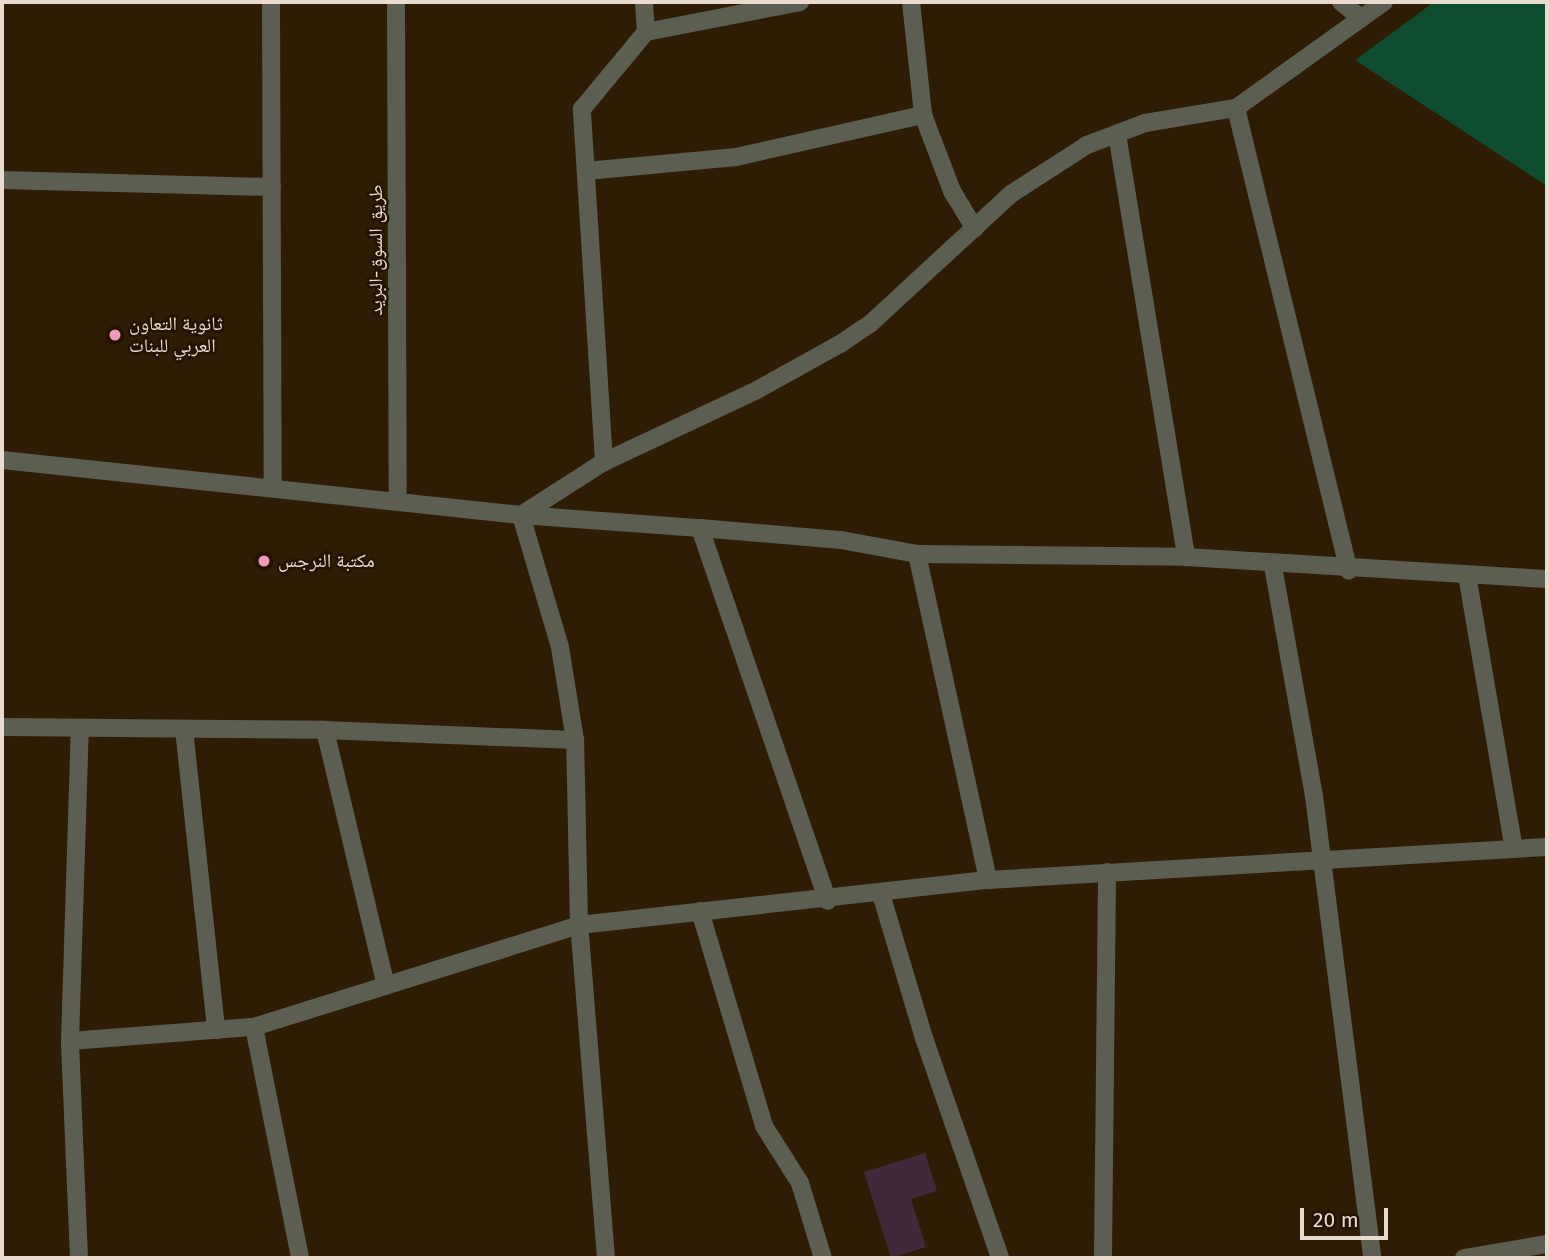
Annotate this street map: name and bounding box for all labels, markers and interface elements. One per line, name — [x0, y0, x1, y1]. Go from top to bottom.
street label: طريق السوق-البريد — [365, 184, 387, 316]
place label: ثانوية التعاون العربي للبنات — [129, 313, 223, 357]
marker: ثانوية التعاون العربي للبنات — [107, 327, 123, 343]
place label: مكتبة النرجس — [278, 550, 375, 572]
marker: مكتبة النرجس — [256, 553, 272, 569]
scale bar — [1304, 1194, 1392, 1238]
text: 20 m — [1313, 1207, 1359, 1233]

